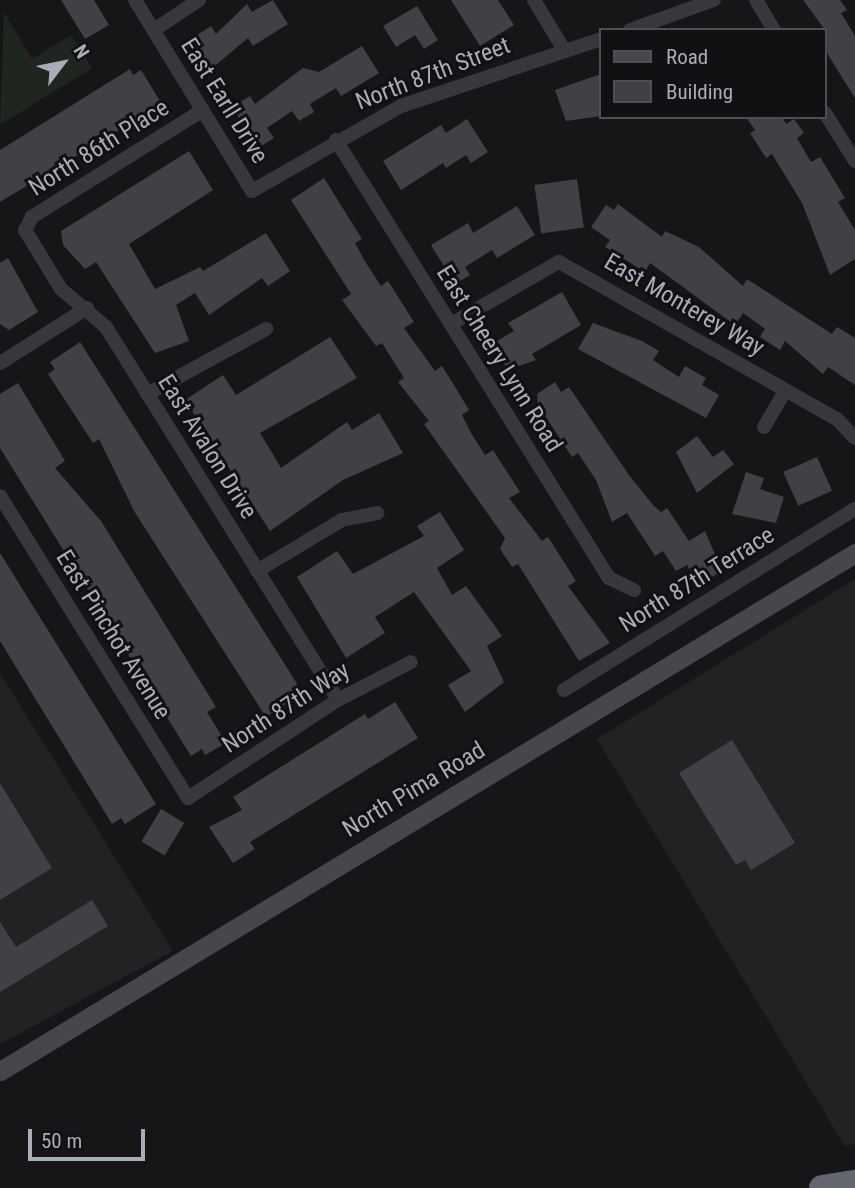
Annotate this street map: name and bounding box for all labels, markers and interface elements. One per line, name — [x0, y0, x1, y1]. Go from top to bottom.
north arrow — [28, 28, 98, 98]
legend — [600, 28, 827, 119]
street label: North 87th Street — [352, 31, 514, 117]
street label: East Earll Drive — [174, 33, 274, 169]
text: N — [68, 41, 94, 63]
text: Road — [666, 45, 708, 69]
text: Building — [666, 80, 733, 104]
street label: North 86th Place — [24, 94, 174, 202]
street label: East Monterey Way — [599, 248, 769, 362]
street label: East Cheery Lynn Road — [430, 260, 568, 458]
street label: East Avalon Drive — [151, 370, 263, 524]
street label: North 87th Terrace — [614, 521, 780, 639]
street label: East Pinchot Avenue — [49, 545, 177, 725]
street label: North 87th Way — [217, 656, 355, 760]
street label: North Pima Road — [338, 736, 490, 844]
scale bar — [32, 1114, 149, 1158]
text: 50 m — [41, 1129, 82, 1153]

